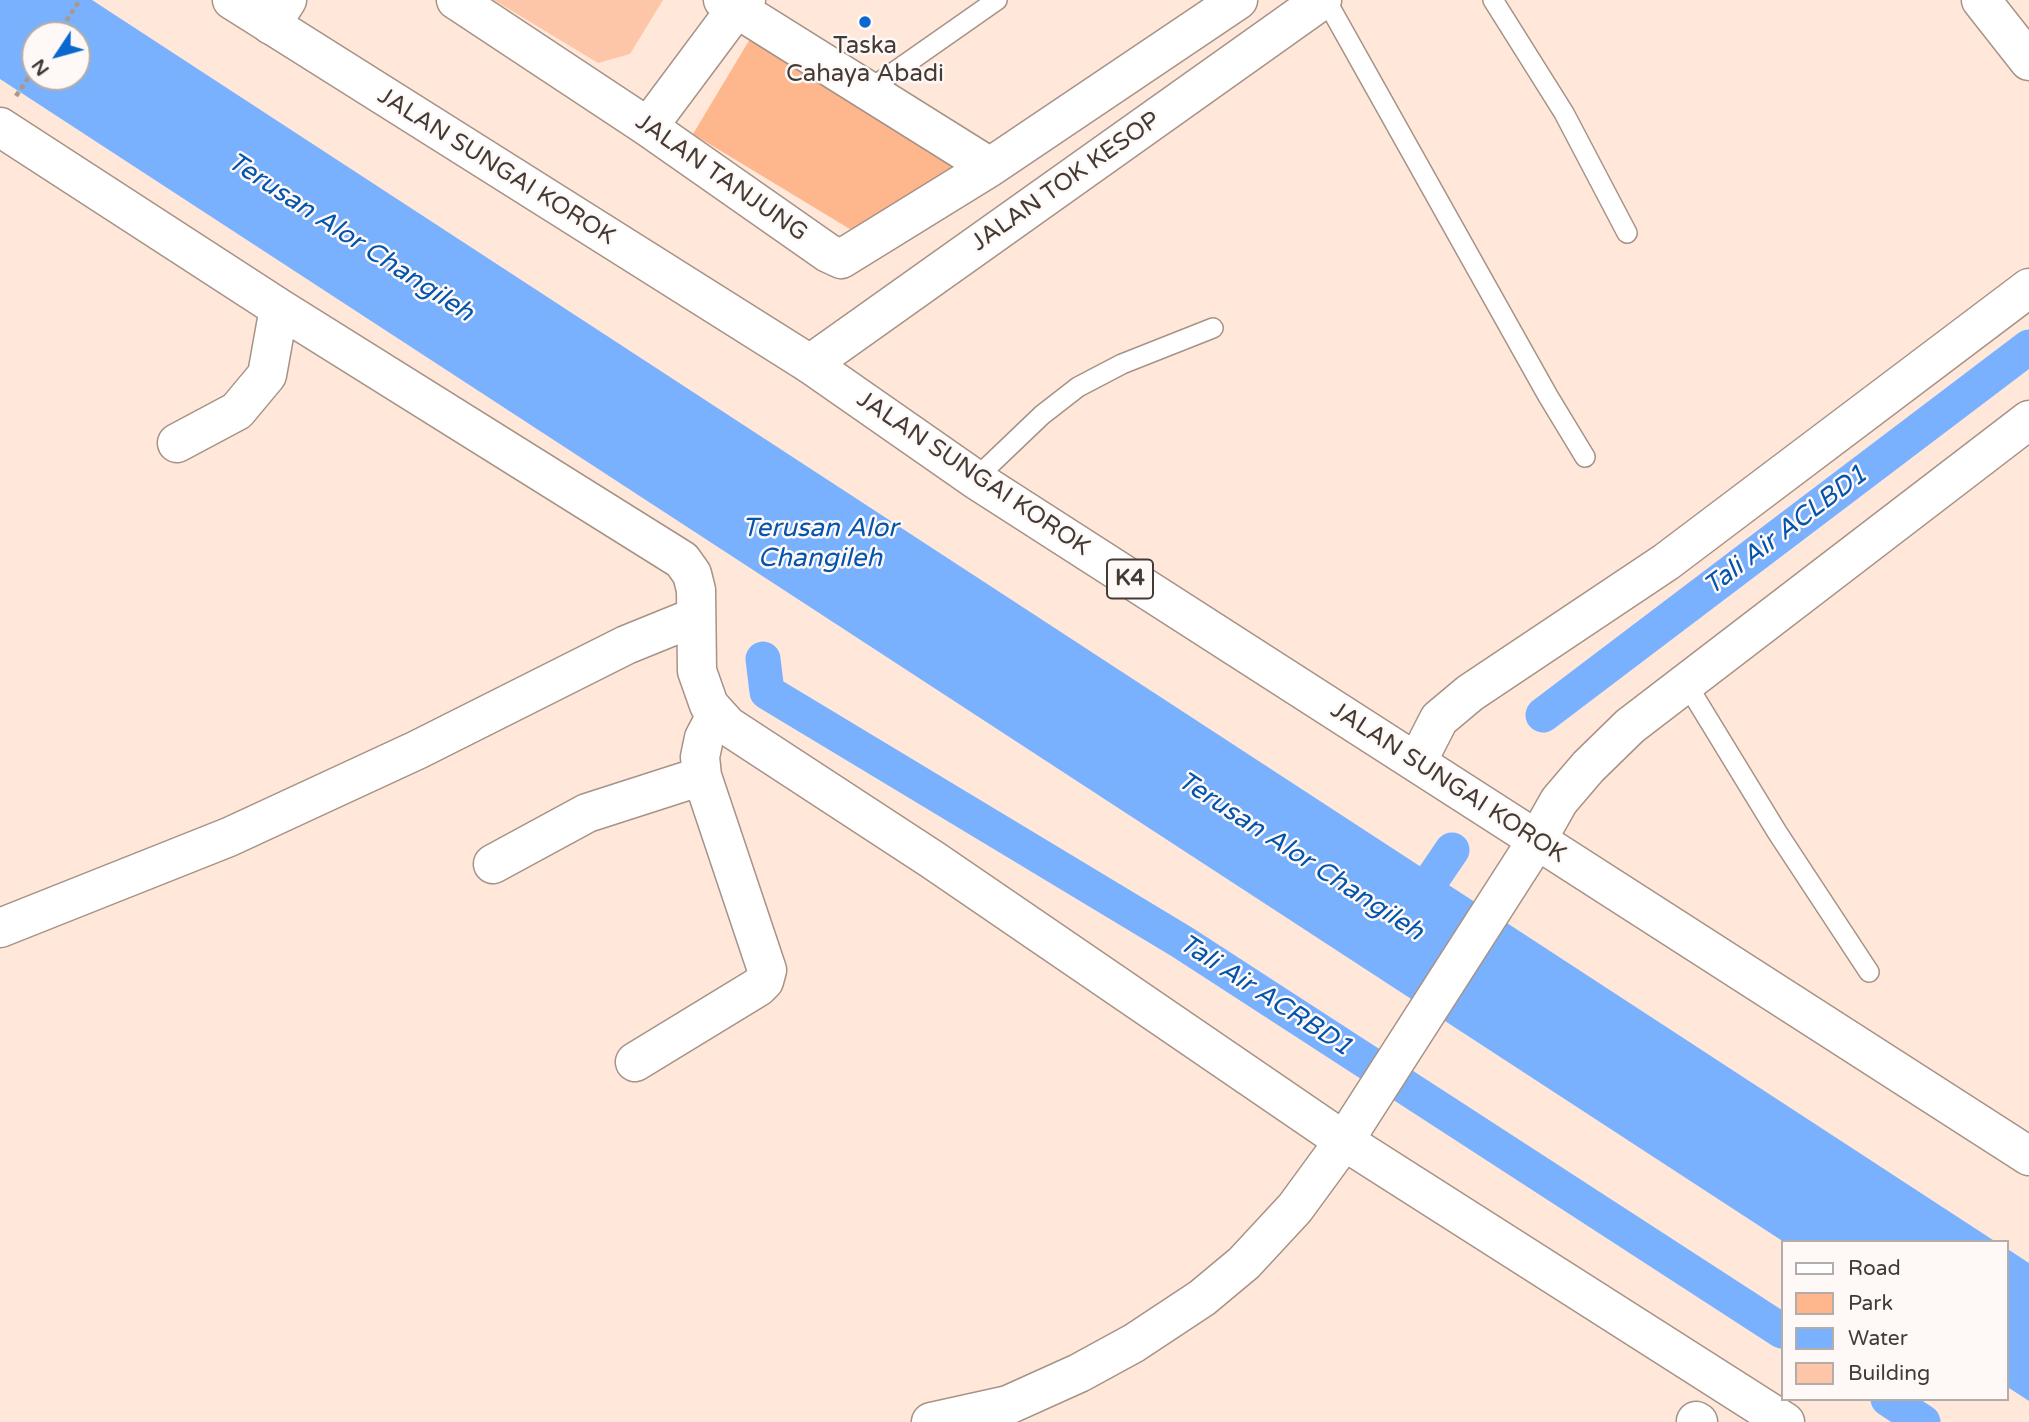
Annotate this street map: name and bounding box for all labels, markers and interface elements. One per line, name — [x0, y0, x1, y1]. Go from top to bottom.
marker: Taska Cahaya Abadi — [857, 14, 873, 30]
north arrow — [21, 21, 91, 91]
place label: Taska Cahaya Abadi — [786, 33, 944, 89]
text: N — [27, 55, 54, 80]
street label: JALAN SUNGAI KOROK — [372, 82, 620, 252]
street label: JALAN TOK KESOP — [966, 106, 1166, 258]
street label: JALAN TANJUNG — [630, 108, 812, 248]
water label: Terusan Alor Changileh — [221, 147, 479, 329]
street label: JALAN SUNGAI KOROK — [851, 385, 1095, 563]
water label: Tali Air ACLBD1 — [1698, 459, 1874, 603]
water label: Terusan Alor Changileh — [742, 513, 898, 574]
road number: K4 — [1107, 559, 1153, 598]
street label: JALAN SUNGAI KOROK — [1325, 696, 1571, 870]
water label: Terusan Alor Changileh — [1171, 766, 1429, 948]
water label: Tali Air ACRBD1 — [1173, 928, 1357, 1064]
legend — [1780, 1240, 2008, 1401]
text: Road — [1848, 1256, 1901, 1281]
text: Park — [1848, 1291, 1893, 1316]
text: Water — [1848, 1326, 1908, 1351]
text: Building — [1848, 1361, 1930, 1386]

